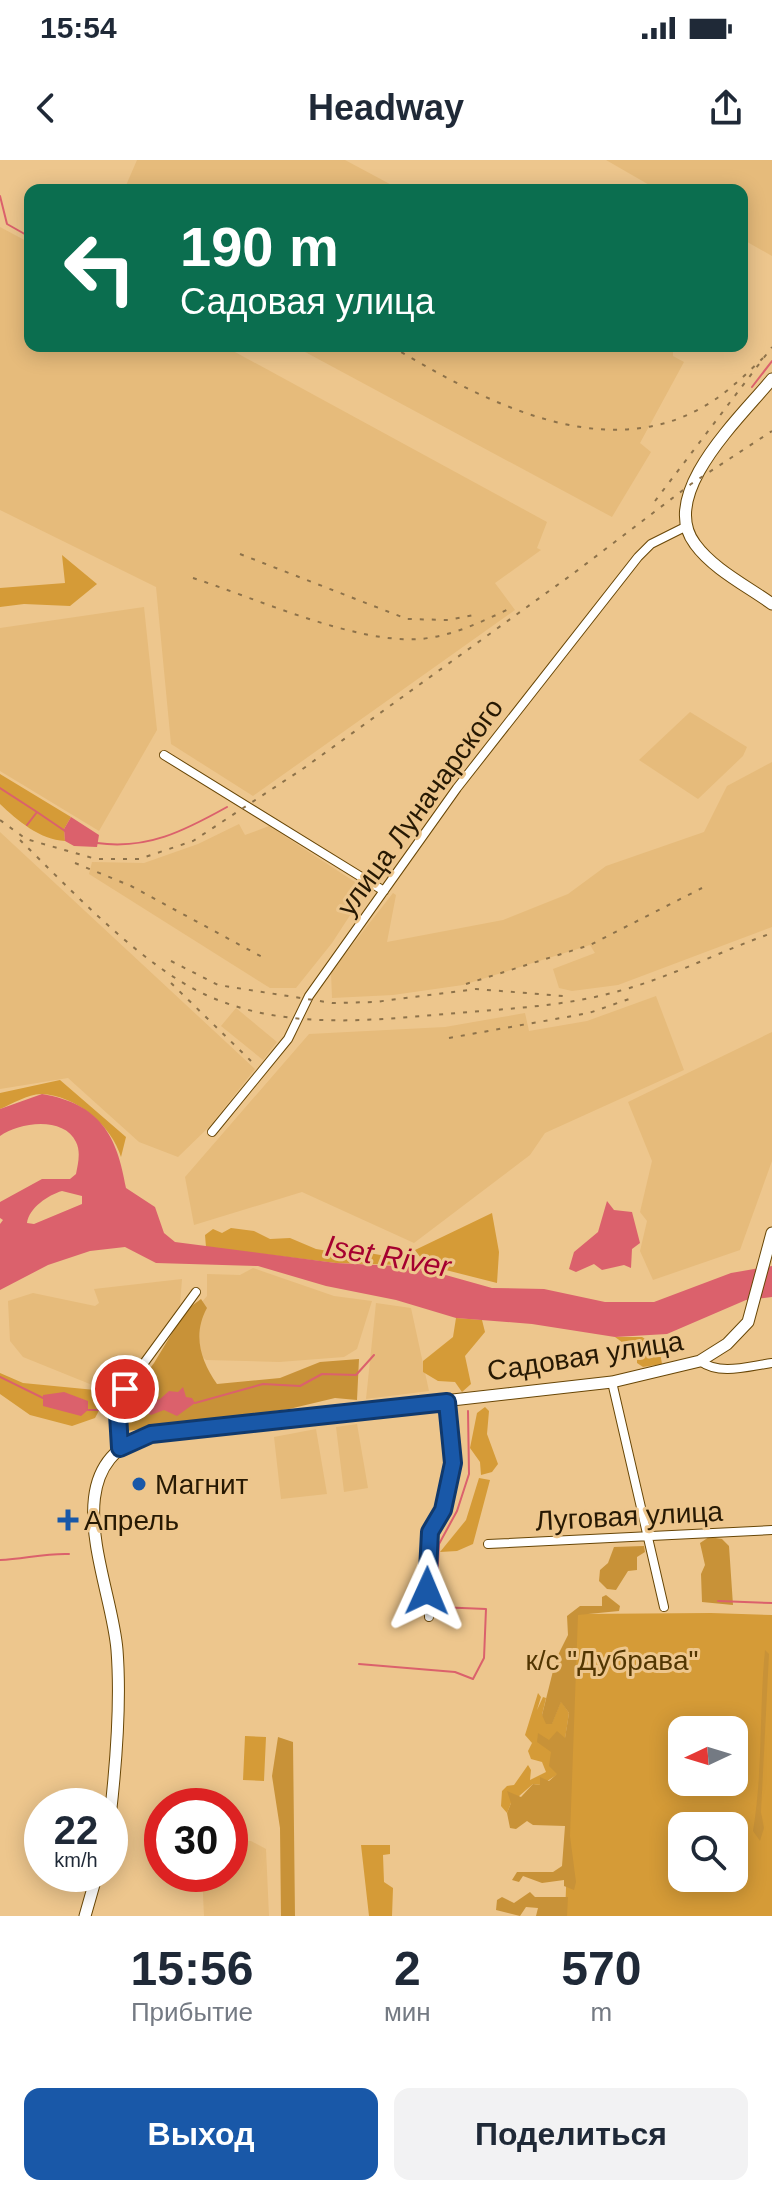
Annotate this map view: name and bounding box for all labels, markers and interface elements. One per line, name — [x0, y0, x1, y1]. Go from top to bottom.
text: 15:54 — [40, 11, 117, 44]
icon: back — [24, 86, 68, 130]
icon: share — [704, 86, 748, 130]
text: Headway — [308, 87, 464, 128]
text: 190 m — [180, 215, 339, 278]
icon: left — [48, 216, 152, 320]
text: Садовая улица — [180, 281, 435, 322]
street label: улица Луначарского — [331, 692, 509, 922]
water label: Iset River — [323, 1229, 454, 1283]
street label: Садовая улица — [485, 1325, 686, 1387]
pin — [91, 1355, 159, 1423]
icon: arrive — [103, 1367, 147, 1411]
place label: Магнит — [155, 1469, 249, 1500]
marker: Магнит — [130, 1475, 148, 1493]
street label: Луговая улица — [534, 1496, 724, 1536]
place label: Апрель — [84, 1505, 179, 1536]
marker: Апрель — [59, 1511, 77, 1529]
position arrow — [385, 1549, 469, 1633]
park label: к/с "Дубрава" — [526, 1645, 698, 1676]
north arrow — [668, 1716, 748, 1796]
map controls — [668, 1716, 748, 1892]
speed limit sign: 30 — [144, 1788, 248, 1892]
text: 22 — [54, 1808, 98, 1852]
button: search — [668, 1812, 748, 1892]
text: km/h — [54, 1849, 98, 1871]
text: 15:56 — [131, 1942, 253, 1995]
text: 2 — [394, 1942, 421, 1995]
text: 570 — [561, 1942, 641, 1995]
text: Прибытие — [131, 1997, 253, 2027]
text: мин — [384, 1997, 431, 2027]
text: m — [591, 1997, 612, 2027]
button: Выход — [24, 2088, 378, 2180]
button: Поделиться — [394, 2088, 748, 2180]

